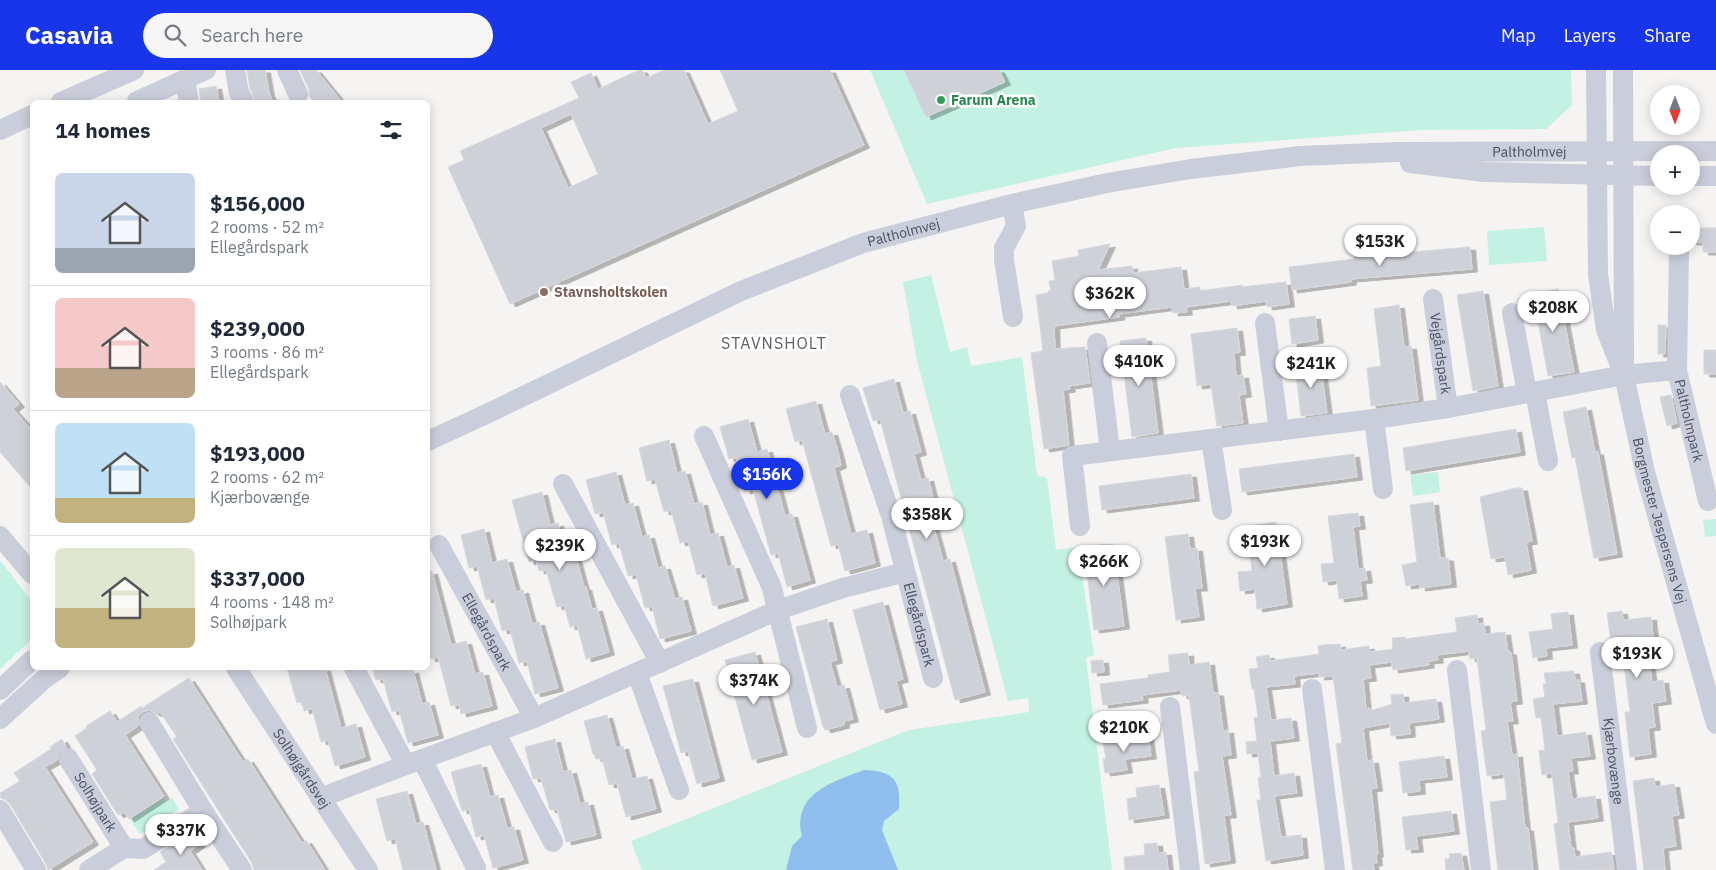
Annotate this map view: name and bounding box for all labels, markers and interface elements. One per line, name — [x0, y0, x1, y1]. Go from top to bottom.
search box — [143, 13, 493, 58]
text: Casavia — [25, 19, 113, 51]
icon: search — [161, 21, 189, 49]
text: Search here — [201, 23, 303, 47]
text: Map — [1501, 24, 1536, 47]
text: Layers — [1564, 24, 1616, 47]
text: Share — [1644, 24, 1691, 47]
north arrow — [1650, 85, 1700, 135]
map controls — [1650, 85, 1700, 255]
place label: Farum Arena — [951, 91, 1036, 109]
marker: Farum Arena — [935, 94, 947, 106]
text: 14 homes — [55, 116, 151, 144]
icon: filters — [377, 116, 405, 144]
street label: Paltholmvej — [1492, 142, 1567, 161]
button: + — [1650, 145, 1700, 195]
text: $156,000 — [210, 189, 305, 217]
icon: home — [95, 193, 155, 253]
button: − — [1650, 205, 1700, 255]
street label: Paltholmvej — [865, 214, 942, 251]
text: 2 rooms · 52 m² — [210, 217, 324, 237]
pin: $153K — [1345, 224, 1415, 267]
text: $153K — [1355, 231, 1405, 251]
text: Ellegårdspark — [210, 237, 309, 257]
pin: $362K — [1075, 276, 1145, 319]
place label: Stavnsholtskolen — [554, 283, 668, 301]
text: $362K — [1085, 283, 1135, 303]
marker: Stavnsholtskolen — [538, 286, 550, 298]
pin: $208K — [1518, 290, 1588, 333]
text: $208K — [1528, 297, 1578, 317]
street label: Vejgårdspark — [1426, 311, 1455, 396]
text: $239,000 — [210, 314, 305, 342]
icon: home — [95, 318, 155, 378]
district label: STAVNSHOLT — [721, 333, 827, 353]
text: 3 rooms · 86 m² — [210, 342, 324, 362]
pin: $410K — [1104, 344, 1174, 387]
pin: $241K — [1276, 346, 1346, 389]
text: $410K — [1114, 351, 1164, 371]
text: $241K — [1286, 353, 1336, 373]
text: Ellegårdspark — [210, 362, 309, 382]
street label: Paltholmpark — [1670, 377, 1708, 464]
street label: Borgmester Jespersens Vej — [1629, 436, 1691, 606]
text: $193,000 — [210, 439, 305, 467]
icon: home — [95, 443, 155, 503]
pin: $156K — [732, 458, 802, 500]
text: $156K — [742, 464, 792, 484]
text: 2 rooms · 62 m² — [210, 467, 324, 487]
text: Kjærbovænge — [210, 487, 310, 507]
pin: $358K — [892, 498, 962, 540]
text: $358K — [902, 504, 952, 524]
pin: $193K — [1230, 524, 1300, 567]
pin: $239K — [525, 528, 595, 571]
text: $193K — [1240, 531, 1290, 551]
text: $239K — [535, 535, 585, 555]
pin: $266K — [1069, 544, 1139, 587]
text: $266K — [1079, 551, 1129, 571]
text: $337,000 — [210, 564, 305, 592]
icon: home — [95, 568, 155, 628]
street label: Ellegårdspark — [900, 581, 939, 669]
street label: Ellegårdspark — [458, 590, 516, 675]
text: 4 rooms · 148 m² — [210, 592, 334, 612]
text: Solhøjpark — [210, 612, 287, 632]
pin: $193K — [1602, 636, 1672, 679]
text: $193K — [1612, 643, 1662, 663]
pin: $374K — [719, 664, 789, 706]
text: $374K — [729, 670, 779, 690]
pin: $210K — [1089, 710, 1159, 753]
text: $210K — [1099, 717, 1149, 737]
street label: Kjærbovænge — [1599, 717, 1628, 806]
street label: Solhøjgårdsvej — [269, 725, 334, 812]
street label: Solhøjpark — [70, 769, 121, 836]
pin: $337K — [146, 814, 216, 856]
text: $337K — [156, 820, 206, 840]

